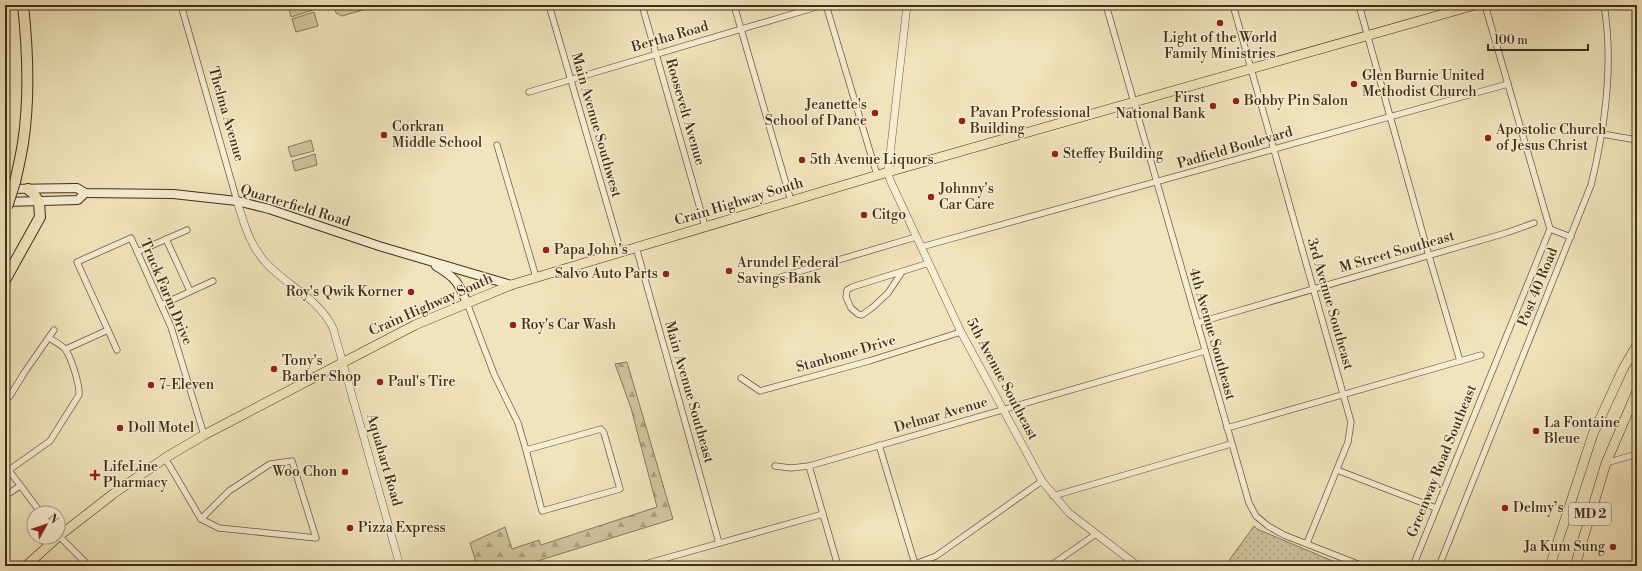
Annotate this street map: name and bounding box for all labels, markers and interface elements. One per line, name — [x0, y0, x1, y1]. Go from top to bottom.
street label: Bertha Road — [628, 17, 711, 57]
marker: Light of the World Family Ministries — [1215, 18, 1225, 28]
scale bar — [1488, 26, 1588, 52]
place label: Light of the World Family Ministries — [1163, 29, 1277, 63]
text: 100 m — [1494, 33, 1528, 48]
street label: Main Avenue Southwest — [567, 51, 625, 199]
street label: Roosevelt Avenue — [661, 56, 709, 168]
street label: Thelma Avenue — [204, 65, 248, 163]
place label: Glen Burnie United Methodist Church — [1362, 67, 1484, 101]
marker: Glen Burnie United Methodist Church — [1349, 79, 1359, 89]
place label: First National Bank — [1115, 89, 1206, 123]
place label: Bobby Pin Salon — [1243, 92, 1349, 110]
place label: Jeanette's School of Dance — [765, 96, 867, 130]
marker: Bobby Pin Salon — [1231, 96, 1241, 106]
marker: First National Bank — [1208, 101, 1218, 111]
place label: Pavan Professional Building — [969, 104, 1090, 138]
marker: Jeanette's School of Dance — [870, 108, 880, 118]
marker: Pavan Professional Building — [957, 116, 967, 126]
place label: Corkran Middle School — [392, 118, 482, 152]
place label: Apostolic Church of Jesus Christ — [1495, 121, 1607, 155]
street label: Padfield Boulevard — [1175, 123, 1295, 173]
marker: Corkran Middle School — [379, 130, 389, 140]
marker: Apostolic Church of Jesus Christ — [1483, 133, 1493, 143]
place label: Steffey Building — [1063, 145, 1164, 163]
marker: Steffey Building — [1050, 149, 1060, 159]
place label: 5th Avenue Liquors — [810, 151, 934, 169]
marker: 5th Avenue Liquors — [797, 155, 807, 165]
street label: Crain Highway South — [672, 174, 806, 230]
place label: Johnny's Car Care — [938, 180, 994, 214]
street label: Quarterfield Road — [238, 181, 352, 231]
marker: Johnny's Car Care — [926, 192, 936, 202]
place label: Citgo — [872, 206, 906, 224]
marker: Citgo — [859, 210, 869, 220]
street label: M Street Southeast — [1337, 227, 1457, 277]
street label: Truck Farm Drive — [136, 236, 196, 348]
street label: 3rd Avenue Southeast — [1303, 236, 1357, 372]
place label: Papa John's — [554, 241, 628, 259]
marker: Papa John's — [541, 245, 551, 255]
street label: Post 40 Road — [1514, 245, 1562, 329]
place label: Arundel Federal Savings Bank — [736, 254, 839, 288]
place label: Salvo Auto Parts — [555, 265, 658, 283]
marker: Arundel Federal Savings Bank — [724, 266, 734, 276]
street label: 4th Avenue Southeast — [1185, 266, 1239, 402]
street label: Crain Highway South — [366, 269, 496, 340]
marker: Salvo Auto Parts — [661, 269, 671, 279]
place label: Roy's Qwik Korner — [286, 283, 403, 301]
marker: Roy's Qwik Korner — [406, 287, 416, 297]
street label: 5th Avenue Southeast — [962, 315, 1042, 443]
place label: Roy's Car Wash — [521, 316, 617, 334]
street label: Main Avenue Southeast — [660, 319, 718, 465]
marker: Roy's Car Wash — [508, 320, 518, 330]
street label: Stanhome Drive — [794, 331, 898, 377]
place label: Tony's Barber Shop — [281, 352, 361, 386]
marker: Tony's Barber Shop — [269, 364, 279, 374]
place label: Paul's Tire — [388, 373, 456, 391]
place label: 7-Eleven — [159, 376, 215, 394]
marker: Paul's Tire — [375, 377, 385, 387]
marker: 7-Eleven — [146, 380, 156, 390]
street label: Greenway Road Southeast — [1403, 382, 1481, 540]
street label: Delmar Avenue — [892, 393, 990, 437]
street label: Aquahart Road — [362, 411, 406, 508]
place label: La Fontaine Bleue — [1543, 414, 1620, 448]
place label: Doll Motel — [128, 419, 194, 437]
marker: Doll Motel — [115, 423, 125, 433]
marker: La Fontaine Bleue — [1531, 426, 1541, 436]
place label: LifeLine Pharmacy — [103, 458, 168, 492]
place label: Woo Chon — [271, 463, 338, 481]
marker: Woo Chon — [340, 467, 350, 477]
marker: LifeLine Pharmacy — [90, 470, 100, 480]
place label: Delmy’s — [1513, 499, 1564, 517]
marker: Delmy’s — [1500, 503, 1510, 513]
road number: MD 2 — [1569, 503, 1611, 525]
north arrow — [26, 505, 66, 545]
text: N — [45, 511, 61, 527]
place label: Pizza Express — [358, 519, 446, 537]
marker: Pizza Express — [345, 523, 355, 533]
place label: Ja Kum Sung — [1523, 538, 1606, 556]
marker: Ja Kum Sung — [1608, 542, 1618, 552]

